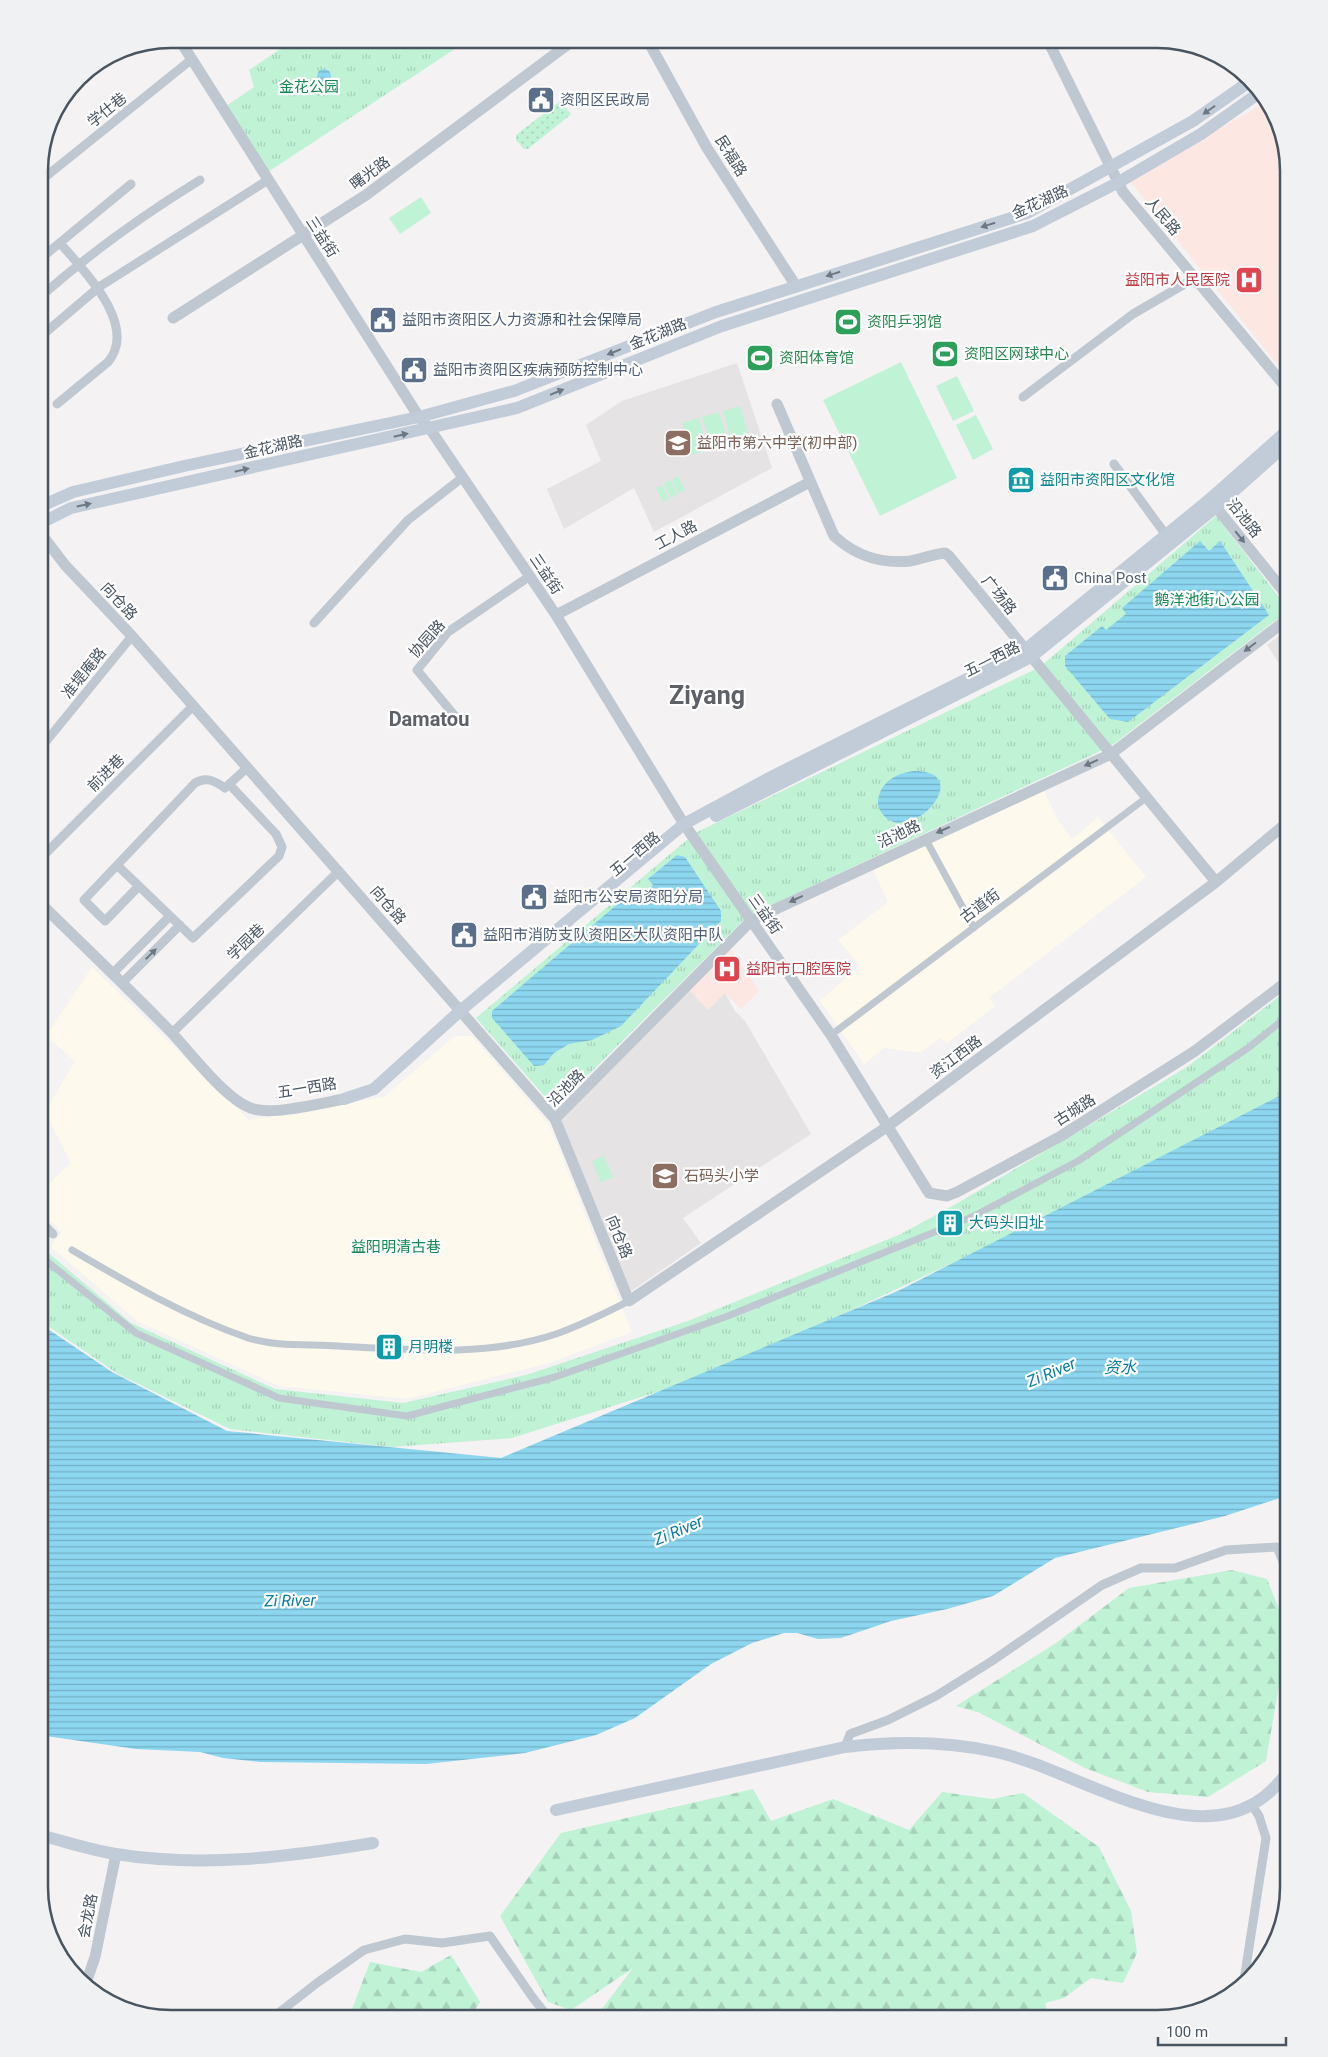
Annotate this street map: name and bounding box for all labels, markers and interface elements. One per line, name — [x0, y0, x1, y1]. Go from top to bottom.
park label: 金花公园 — [279, 78, 339, 96]
public building icon: 资阳区民政局 — [526, 85, 556, 115]
street label: 学仕巷 — [84, 89, 130, 131]
place label: 资阳区民政局 — [560, 91, 650, 109]
one-way arrow — [1202, 105, 1216, 115]
street label: 民福路 — [711, 132, 751, 180]
street label: 曙光路 — [347, 152, 393, 194]
street label: 金花湖路 — [1009, 182, 1071, 222]
street label: 人民路 — [1142, 193, 1184, 239]
street label: 三益街 — [302, 213, 342, 261]
one-way arrow — [980, 221, 995, 229]
hospital icon: 益阳市人民医院 — [1234, 265, 1264, 295]
one-way arrow — [825, 270, 840, 278]
place label: 益阳市人民医院 — [1125, 271, 1230, 289]
public building icon: 益阳市资阳区人力资源和社会保障局 — [368, 305, 398, 335]
sports icon: 资阳乒羽馆 — [833, 307, 863, 337]
place label: 益阳市资阳区人力资源和社会保障局 — [402, 311, 642, 329]
place label: 资阳乒羽馆 — [867, 313, 942, 331]
street label: 金花湖路 — [627, 314, 689, 354]
sports icon: 资阳区网球中心 — [930, 339, 960, 369]
sports icon: 资阳体育馆 — [745, 343, 775, 373]
place label: 资阳区网球中心 — [964, 345, 1069, 363]
one-way arrow — [606, 348, 621, 356]
place label: 资阳体育馆 — [779, 349, 854, 367]
public building icon: 益阳市资阳区疾病预防控制中心 — [399, 355, 429, 385]
place label: 益阳市资阳区疾病预防控制中心 — [433, 361, 643, 379]
one-way arrow — [550, 388, 565, 396]
school or university icon: 益阳市第六中学(初中部) — [663, 428, 693, 458]
street label: 金花湖路 — [242, 431, 304, 463]
one-way arrow — [394, 431, 409, 439]
place label: 益阳市第六中学(初中部) — [697, 434, 857, 452]
museum icon: 益阳市资阳区文化馆 — [1006, 465, 1036, 495]
one-way arrow — [235, 466, 251, 474]
place label: 益阳市资阳区文化馆 — [1040, 471, 1175, 489]
street label: 沿池路 — [1223, 495, 1265, 541]
one-way arrow — [76, 501, 91, 509]
street label: 工人路 — [652, 516, 700, 554]
one-way arrow — [1235, 531, 1246, 544]
street label: 三益街 — [526, 550, 566, 598]
public building icon: China Post — [1040, 563, 1070, 593]
place label: China Post — [1074, 569, 1147, 587]
street label: 广场路 — [978, 572, 1020, 618]
street label: 向仓路 — [97, 578, 141, 624]
park label: 鹅洋池街心公园 — [1154, 591, 1260, 609]
street label: 协园路 — [405, 616, 449, 662]
street label: 五一西路 — [961, 637, 1023, 681]
one-way arrow — [1244, 642, 1257, 653]
street label: 准堤庵路 — [58, 644, 110, 702]
district label: Ziyang — [669, 681, 745, 710]
district label: Damatou — [389, 707, 469, 731]
street label: 前进巷 — [84, 751, 128, 795]
one-way arrow — [1084, 759, 1098, 767]
street label: 沿池路 — [875, 816, 923, 852]
one-way arrow — [936, 827, 950, 835]
street label: 五一西路 — [606, 828, 664, 880]
street label: 向仓路 — [366, 882, 410, 928]
public building icon: 益阳市公安局资阳分局 — [519, 882, 549, 912]
street label: 古道街 — [957, 885, 1003, 927]
place label: 益阳市公安局资阳分局 — [553, 888, 703, 906]
street label: 三益街 — [745, 890, 785, 938]
one-way arrow — [789, 895, 803, 903]
street label: 学园巷 — [224, 920, 268, 964]
public building icon: 益阳市消防支队资阳区大队资阳中队 — [449, 920, 479, 950]
place label: 益阳市消防支队资阳区大队资阳中队 — [483, 926, 723, 944]
one-way arrow — [144, 948, 156, 960]
hospital icon: 益阳市口腔医院 — [712, 954, 742, 984]
place label: 益阳市口腔医院 — [746, 960, 851, 978]
street label: 资江西路 — [927, 1032, 985, 1082]
street label: 沿池路 — [544, 1066, 588, 1110]
street label: 五一西路 — [276, 1074, 338, 1102]
street label: 古城路 — [1051, 1090, 1099, 1130]
school or university icon: 石码头小学 — [650, 1161, 680, 1191]
place label: 石码头小学 — [684, 1167, 759, 1185]
building icon: 大码头旧址 — [935, 1208, 965, 1238]
street label: 向仓路 — [602, 1213, 636, 1261]
place label: 大码头旧址 — [969, 1214, 1044, 1232]
park label: 益阳明清古巷 — [351, 1238, 441, 1256]
building icon: 月明楼 — [374, 1332, 404, 1362]
place label: 月明楼 — [408, 1338, 453, 1356]
water label: Zi River — [1023, 1353, 1079, 1392]
water label: 资水 — [1104, 1358, 1137, 1377]
water label: Zi River — [650, 1511, 706, 1550]
water label: Zi River — [263, 1591, 317, 1610]
street label: 会龙路 — [75, 1892, 101, 1940]
scale bar — [1158, 2014, 1286, 2046]
text: 100 m — [1166, 2023, 1208, 2041]

